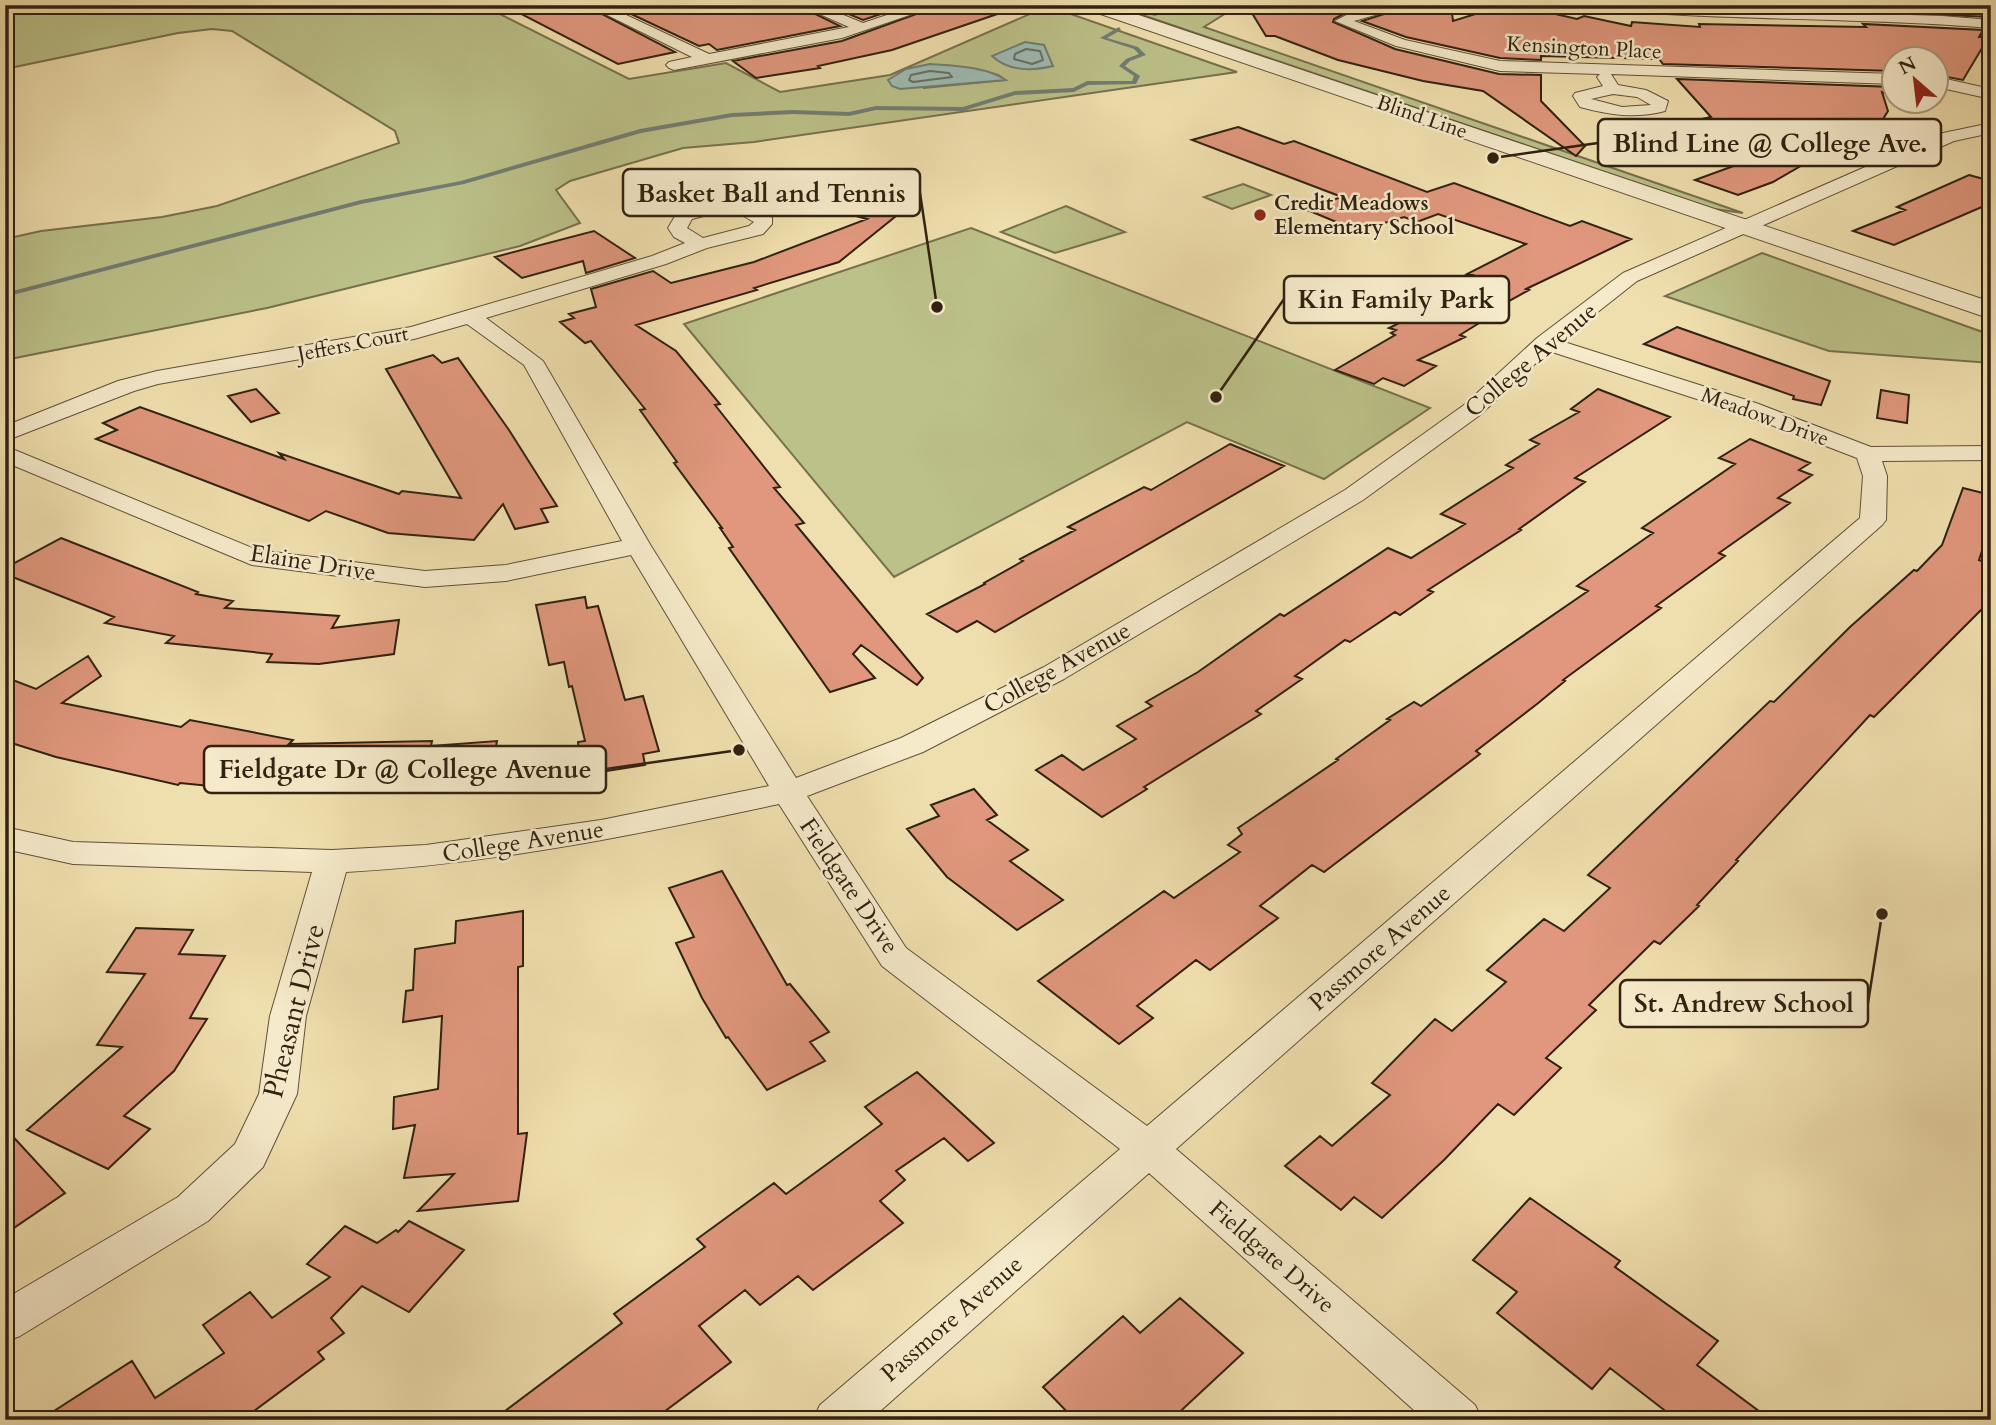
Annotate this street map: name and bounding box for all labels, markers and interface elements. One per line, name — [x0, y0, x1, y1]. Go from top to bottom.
street label: Kensington Place — [1506, 29, 1662, 67]
north arrow — [1881, 46, 1951, 116]
text: N — [1894, 50, 1921, 81]
street label: Blind Line — [1373, 88, 1471, 146]
callout: Blind Line @ College Ave. — [1598, 119, 1941, 166]
text: Blind Line @ College Ave. — [1612, 126, 1928, 161]
callout: Basket Ball and Tennis — [623, 169, 920, 216]
text: Basket Ball and Tennis — [636, 176, 906, 211]
place label: Credit Meadows Elementary School — [1274, 189, 1454, 242]
marker: Credit Meadows Elementary School — [1252, 207, 1268, 223]
callout: Kin Family Park — [1284, 276, 1509, 323]
text: Kin Family Park — [1298, 282, 1495, 317]
street label: College Avenue — [1458, 295, 1604, 425]
street label: Jeffers Court — [292, 319, 411, 370]
street label: Meadow Drive — [1697, 380, 1833, 454]
street label: Elaine Drive — [248, 537, 378, 589]
street label: College Avenue — [978, 614, 1136, 722]
callout: Fieldgate Dr @ College Avenue — [204, 746, 606, 793]
text: Fieldgate Dr @ College Avenue — [218, 752, 592, 787]
street label: Fieldgate Drive — [791, 812, 907, 960]
street label: College Avenue — [440, 813, 606, 871]
street label: Passmore Avenue — [1302, 877, 1458, 1019]
street label: Pheasant Drive — [254, 920, 334, 1102]
callout: St. Andrew School — [1620, 980, 1868, 1027]
text: St. Andrew School — [1634, 986, 1854, 1021]
street label: Fieldgate Drive — [1202, 1193, 1342, 1321]
street label: Passmore Avenue — [874, 1248, 1030, 1390]

